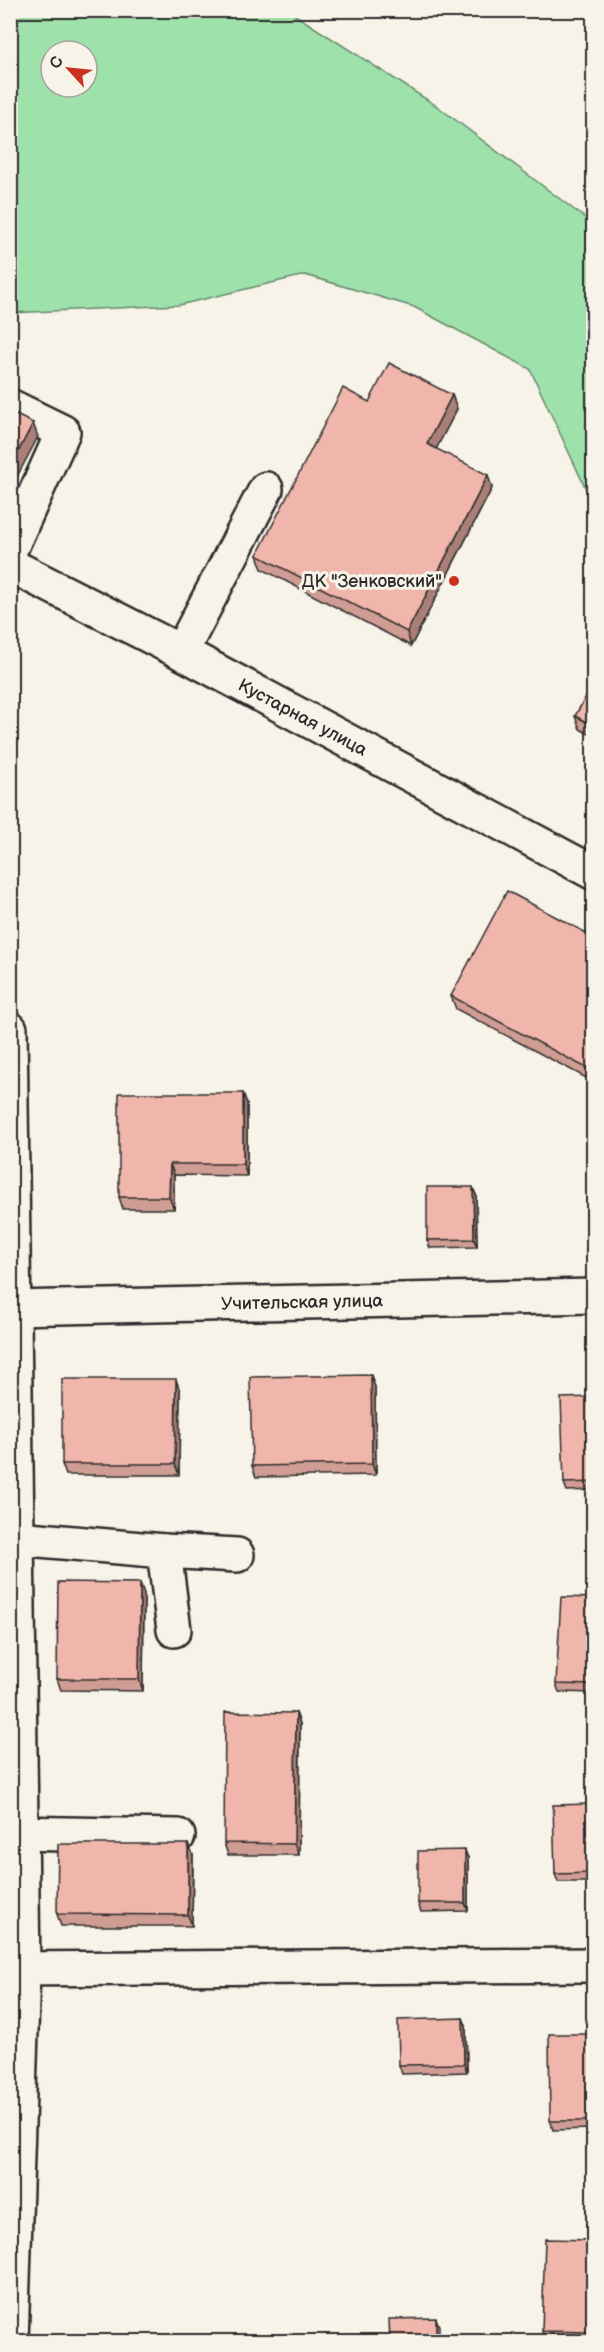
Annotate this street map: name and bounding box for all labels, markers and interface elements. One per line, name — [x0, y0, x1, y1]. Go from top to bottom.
north arrow — [39, 39, 99, 99]
text: С — [46, 54, 68, 72]
place label: ДК "Зенковский" — [302, 571, 442, 592]
marker: ДК "Зенковский" — [447, 574, 461, 588]
street label: Кустарная улица — [234, 675, 371, 761]
street label: Учительская улица — [221, 1290, 384, 1315]

